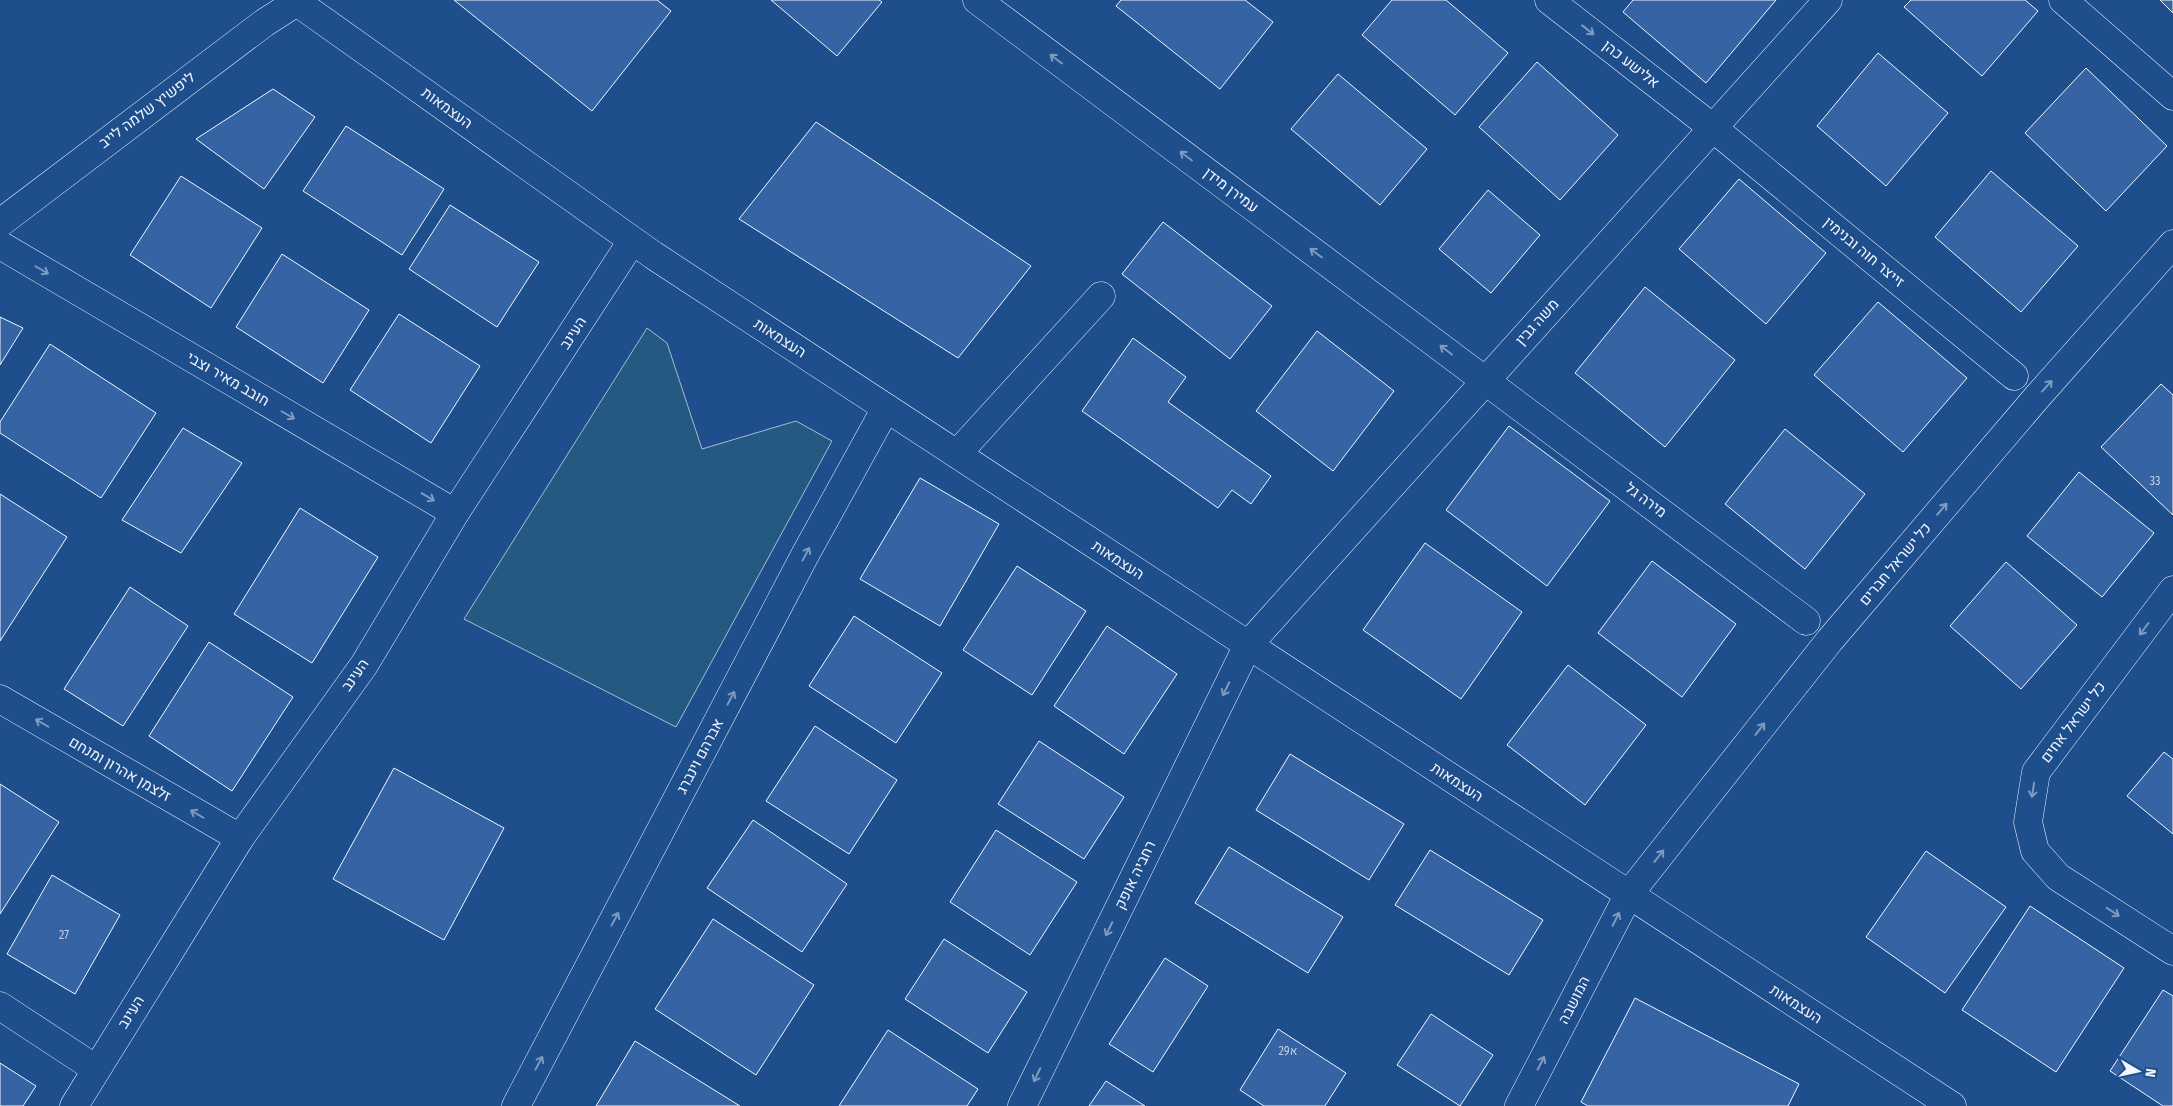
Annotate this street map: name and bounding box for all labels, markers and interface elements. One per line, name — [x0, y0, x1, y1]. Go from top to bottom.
one-way arrow — [1581, 25, 1595, 35]
street label: אלישע כהן — [1599, 36, 1663, 92]
one-way arrow — [1050, 53, 1063, 64]
street label: ליפשיץ שלמה לייב — [95, 68, 199, 152]
street label: העצמאות — [418, 83, 476, 133]
one-way arrow — [1179, 151, 1193, 161]
street label: עמירן מידן — [1200, 164, 1262, 216]
street label: זייצר חוה ובנימין — [1820, 213, 1908, 291]
one-way arrow — [1309, 248, 1323, 258]
one-way arrow — [34, 266, 49, 275]
street label: משה גבין — [1511, 295, 1563, 349]
street label: העינב — [556, 313, 590, 353]
street label: העצמאות — [751, 314, 809, 362]
one-way arrow — [1440, 345, 1453, 356]
street label: חובב מאיר וצבי — [183, 348, 273, 410]
one-way arrow — [2042, 379, 2053, 392]
one-way arrow — [280, 410, 294, 420]
house number: 33 — [2150, 474, 2160, 488]
street label: מירה גל — [1622, 479, 1670, 521]
one-way arrow — [420, 492, 435, 502]
one-way arrow — [1936, 503, 1948, 516]
street label: כל ישראל חברים — [1855, 519, 1935, 609]
street label: העצמאות — [1089, 536, 1147, 584]
one-way arrow — [801, 546, 811, 561]
one-way arrow — [2138, 622, 2149, 635]
street label: העינב — [337, 655, 373, 695]
street label: כל ישראל אחים — [2037, 678, 2109, 766]
one-way arrow — [1221, 681, 1230, 696]
one-way arrow — [726, 690, 736, 705]
street label: אברהם וינברג — [673, 715, 727, 797]
one-way arrow — [35, 718, 49, 728]
one-way arrow — [1754, 722, 1765, 735]
street label: זלצמן אהרון ומנחם — [66, 733, 174, 805]
street label: העצמאות — [1428, 758, 1486, 806]
one-way arrow — [2027, 781, 2037, 797]
one-way arrow — [191, 808, 205, 818]
street label: רחביה אופק — [1111, 838, 1159, 912]
one-way arrow — [1653, 850, 1664, 863]
one-way arrow — [2106, 907, 2120, 918]
one-way arrow — [1611, 911, 1621, 926]
one-way arrow — [611, 912, 620, 927]
one-way arrow — [1103, 921, 1113, 936]
house number: 27 — [59, 928, 69, 942]
street label: המושבה — [1554, 973, 1594, 1027]
street label: העצמאות — [1767, 980, 1825, 1028]
street label: העינב — [114, 992, 148, 1032]
house number: 29א — [1279, 1044, 1298, 1058]
north arrow — [2113, 1046, 2163, 1096]
one-way arrow — [1536, 1055, 1546, 1070]
one-way arrow — [535, 1056, 544, 1071]
one-way arrow — [1032, 1067, 1041, 1082]
text: N — [2141, 1067, 2159, 1078]

